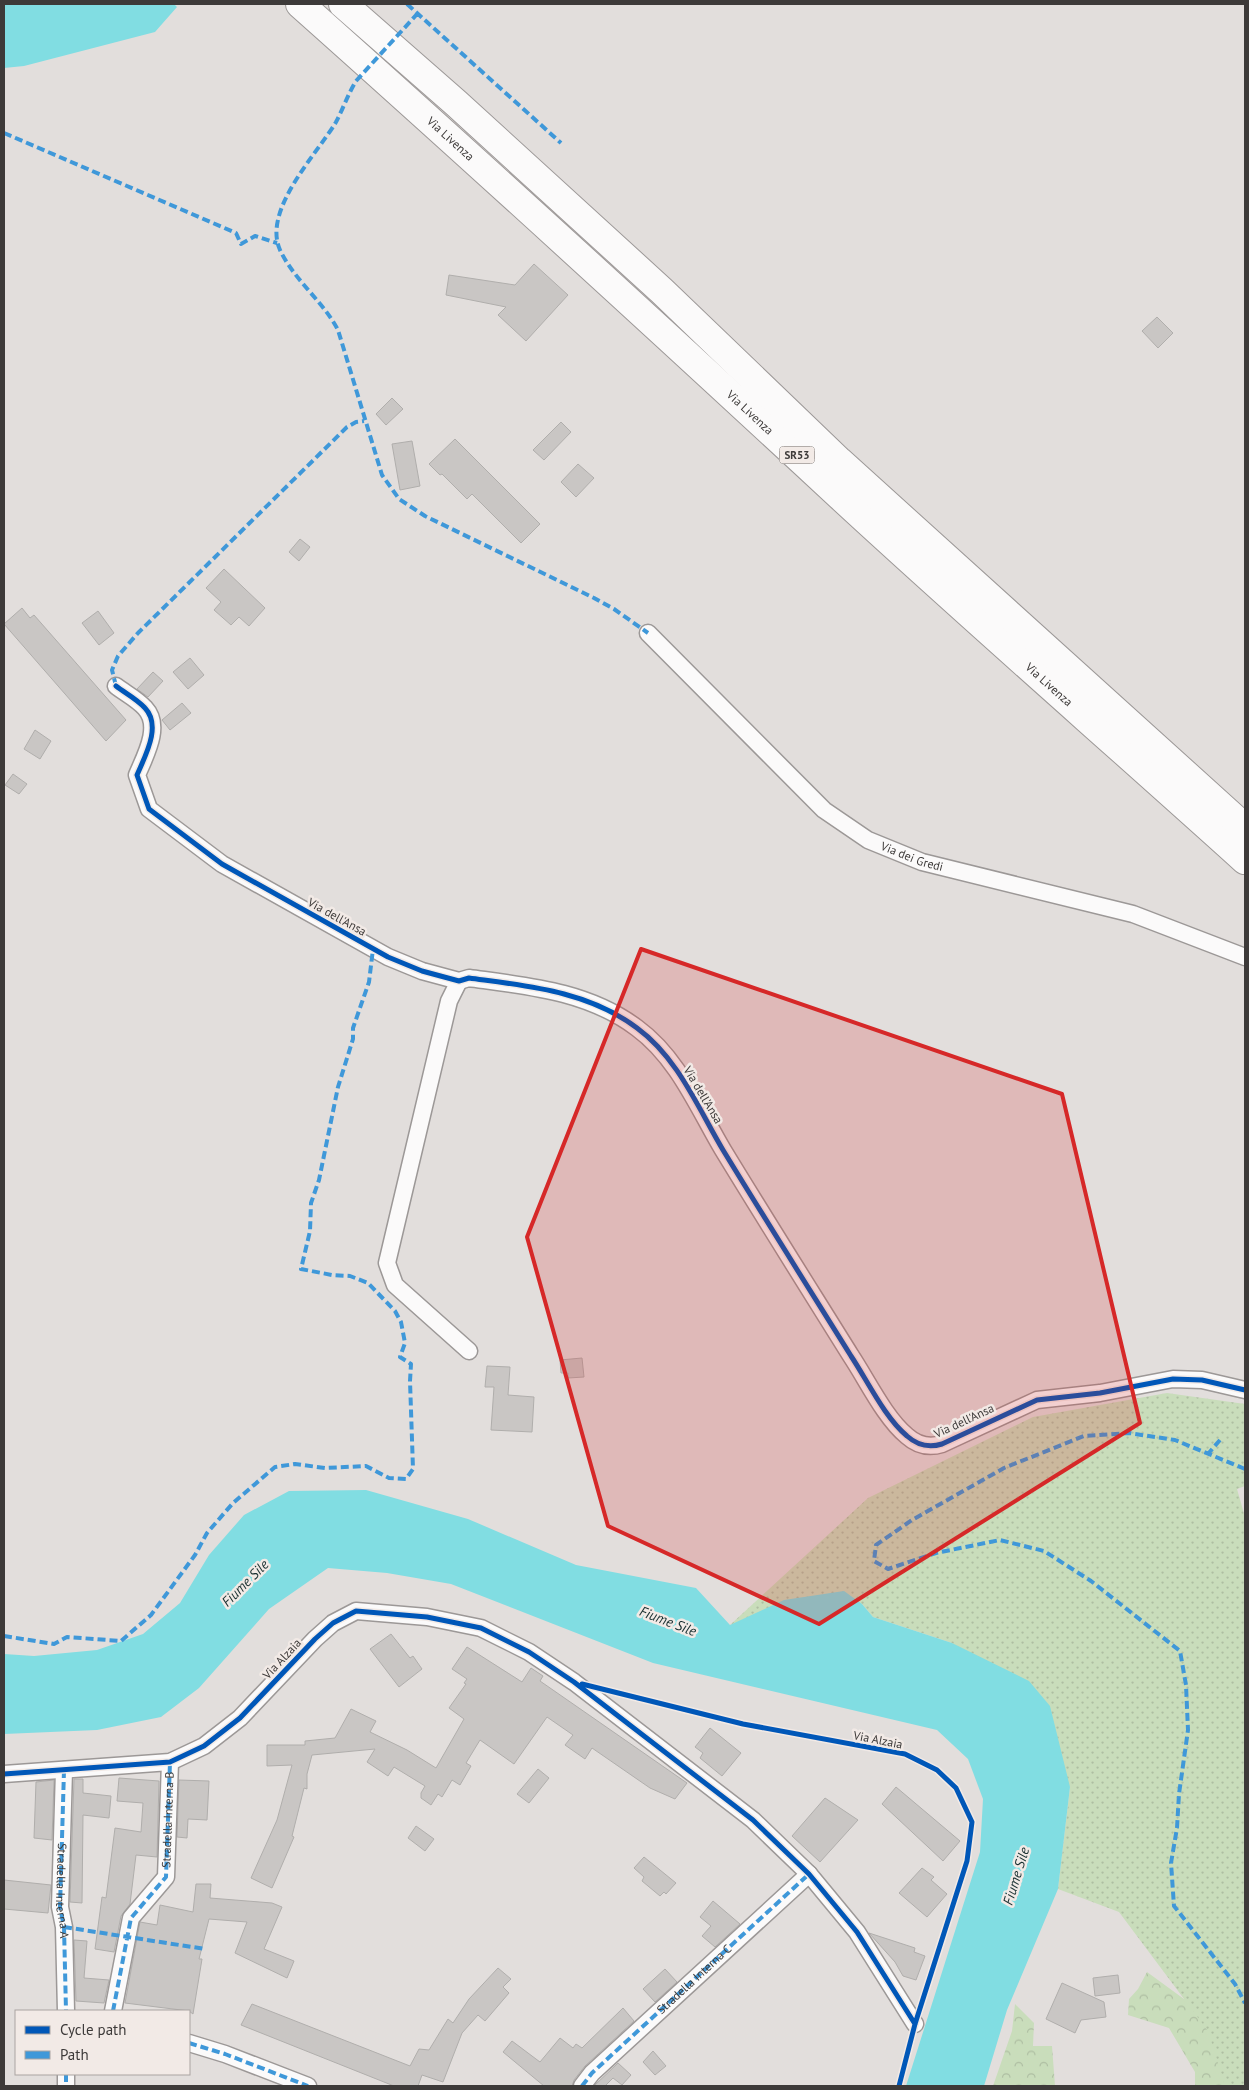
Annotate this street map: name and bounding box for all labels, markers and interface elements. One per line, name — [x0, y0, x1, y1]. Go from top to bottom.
street label: Via Livenza — [423, 113, 477, 164]
street label: Via Livenza — [723, 386, 777, 438]
road number: SR53 — [780, 446, 814, 464]
street label: Via Livenza — [1022, 659, 1076, 709]
street label: Via dei Gredi — [878, 838, 945, 874]
street label: Via dell'Ansa — [305, 894, 369, 939]
street label: Via dell'Ansa — [680, 1062, 726, 1126]
street label: Via dell'Ansa — [930, 1400, 996, 1441]
water label: Fiume Sile — [218, 1555, 273, 1610]
water label: Fiume Sile — [637, 1602, 699, 1640]
street label: Via Alzaia — [258, 1635, 304, 1683]
street label: Via Alzaia — [851, 1727, 904, 1752]
street label: Stradella Interna B — [158, 1771, 177, 1868]
street label: Stradella Interna A — [53, 1843, 72, 1939]
water label: Fiume Sile — [999, 1844, 1033, 1907]
street label: Stradella Interna C — [653, 1941, 734, 2017]
legend — [15, 2010, 190, 2075]
text: Cycle path — [60, 2020, 126, 2039]
text: Path — [60, 2045, 89, 2064]

